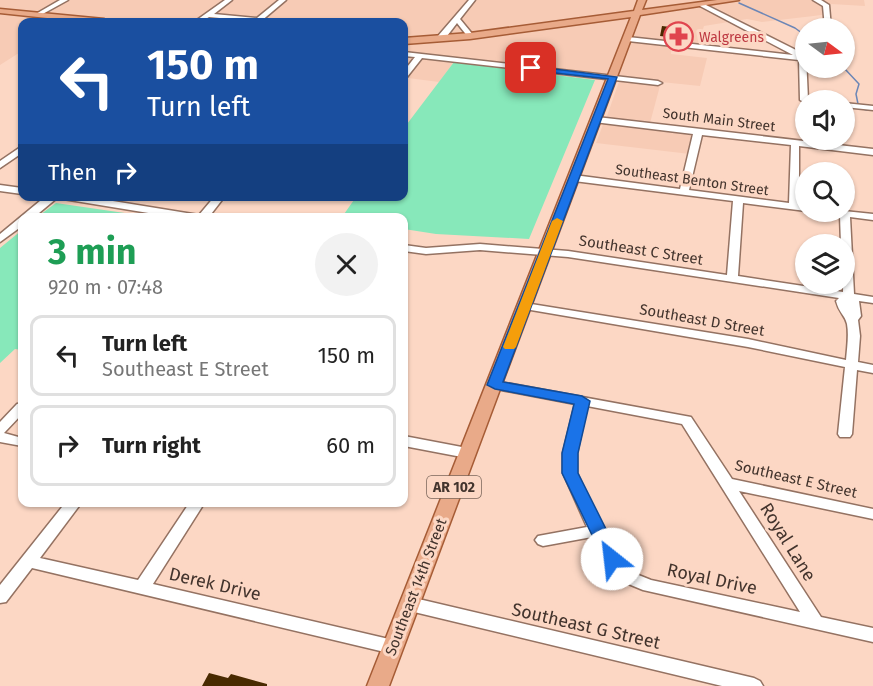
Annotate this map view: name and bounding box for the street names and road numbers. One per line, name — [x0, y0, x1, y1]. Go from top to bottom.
street label: South Main Street — [662, 105, 777, 135]
street label: Southeast Benton Street — [614, 161, 771, 199]
street label: Southeast C Street — [578, 231, 705, 269]
street label: Southeast D Street — [638, 300, 766, 340]
street label: Southeast E Street — [733, 456, 859, 502]
road number: AR 102 — [427, 476, 481, 498]
street label: Royal Lane — [755, 499, 821, 585]
street label: Southeast 14th Street — [381, 515, 451, 658]
street label: Royal Drive — [665, 559, 759, 599]
street label: Derek Drive — [167, 563, 263, 605]
street label: Southeast G Street — [510, 598, 663, 654]

